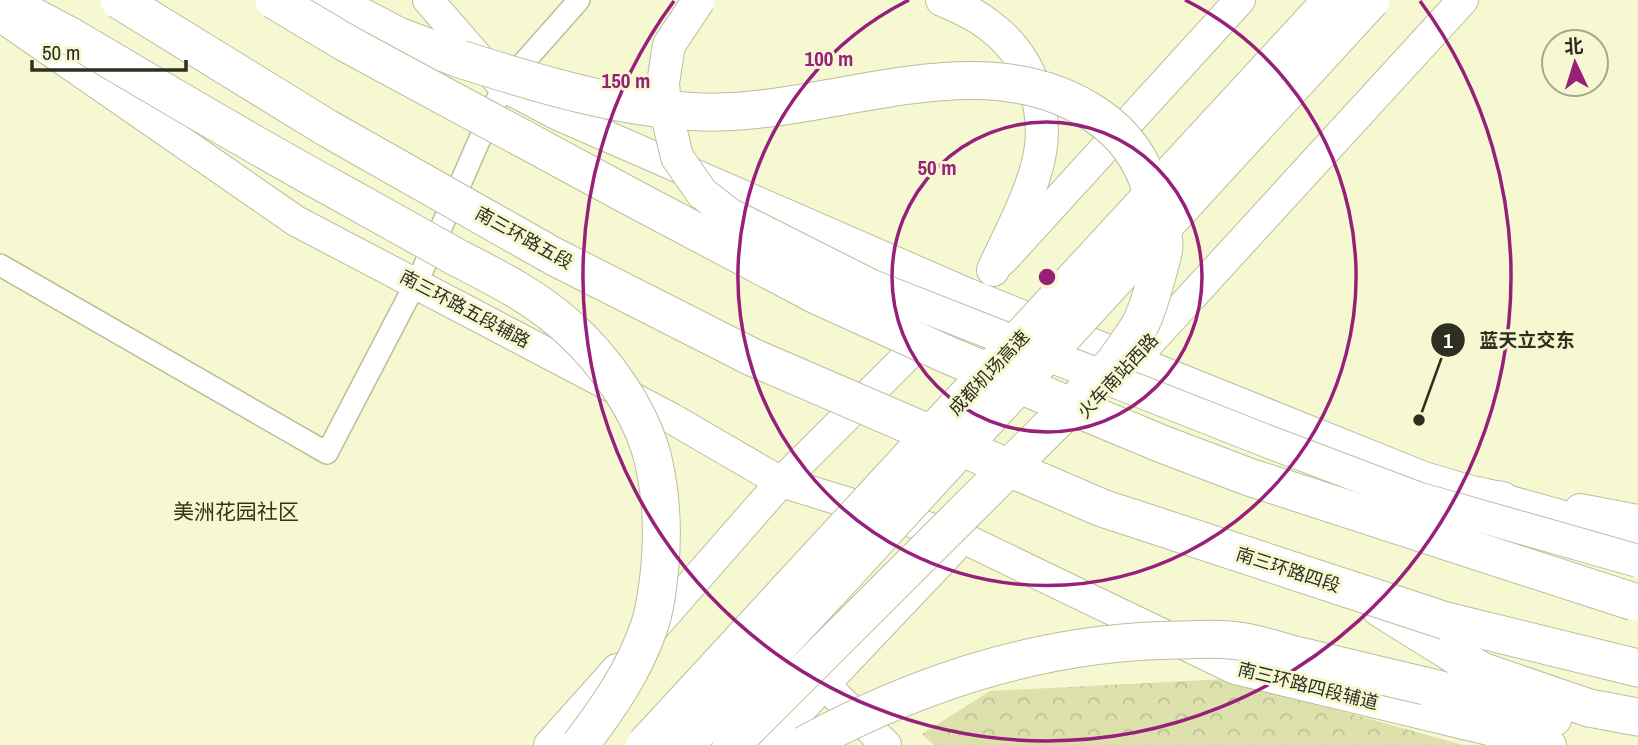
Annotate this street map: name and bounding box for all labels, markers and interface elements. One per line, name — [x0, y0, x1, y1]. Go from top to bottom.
scale bar — [32, 28, 186, 72]
north arrow — [1540, 28, 1610, 98]
text: 北 — [1563, 32, 1584, 60]
text: 50 m — [42, 38, 80, 67]
text: 100 m — [805, 44, 853, 73]
text: 150 m — [602, 66, 650, 95]
text: 50 m — [917, 153, 957, 182]
street label: 南三环路五段 — [471, 200, 578, 275]
street label: 南三环路五段辅路 — [396, 264, 535, 353]
centre of rings — [1035, 265, 1059, 289]
callout: 蓝天立交东 — [1431, 320, 1589, 360]
street label: 成都机场高速 — [943, 325, 1035, 421]
text: 1 — [1443, 326, 1453, 355]
text: 蓝天立交东 — [1479, 327, 1575, 353]
street label: 火车南站西路 — [1072, 328, 1164, 424]
district label: 美洲花园社区 — [173, 497, 299, 526]
street label: 南三环路四段 — [1233, 541, 1343, 598]
street label: 南三环路四段辅道 — [1235, 656, 1381, 715]

